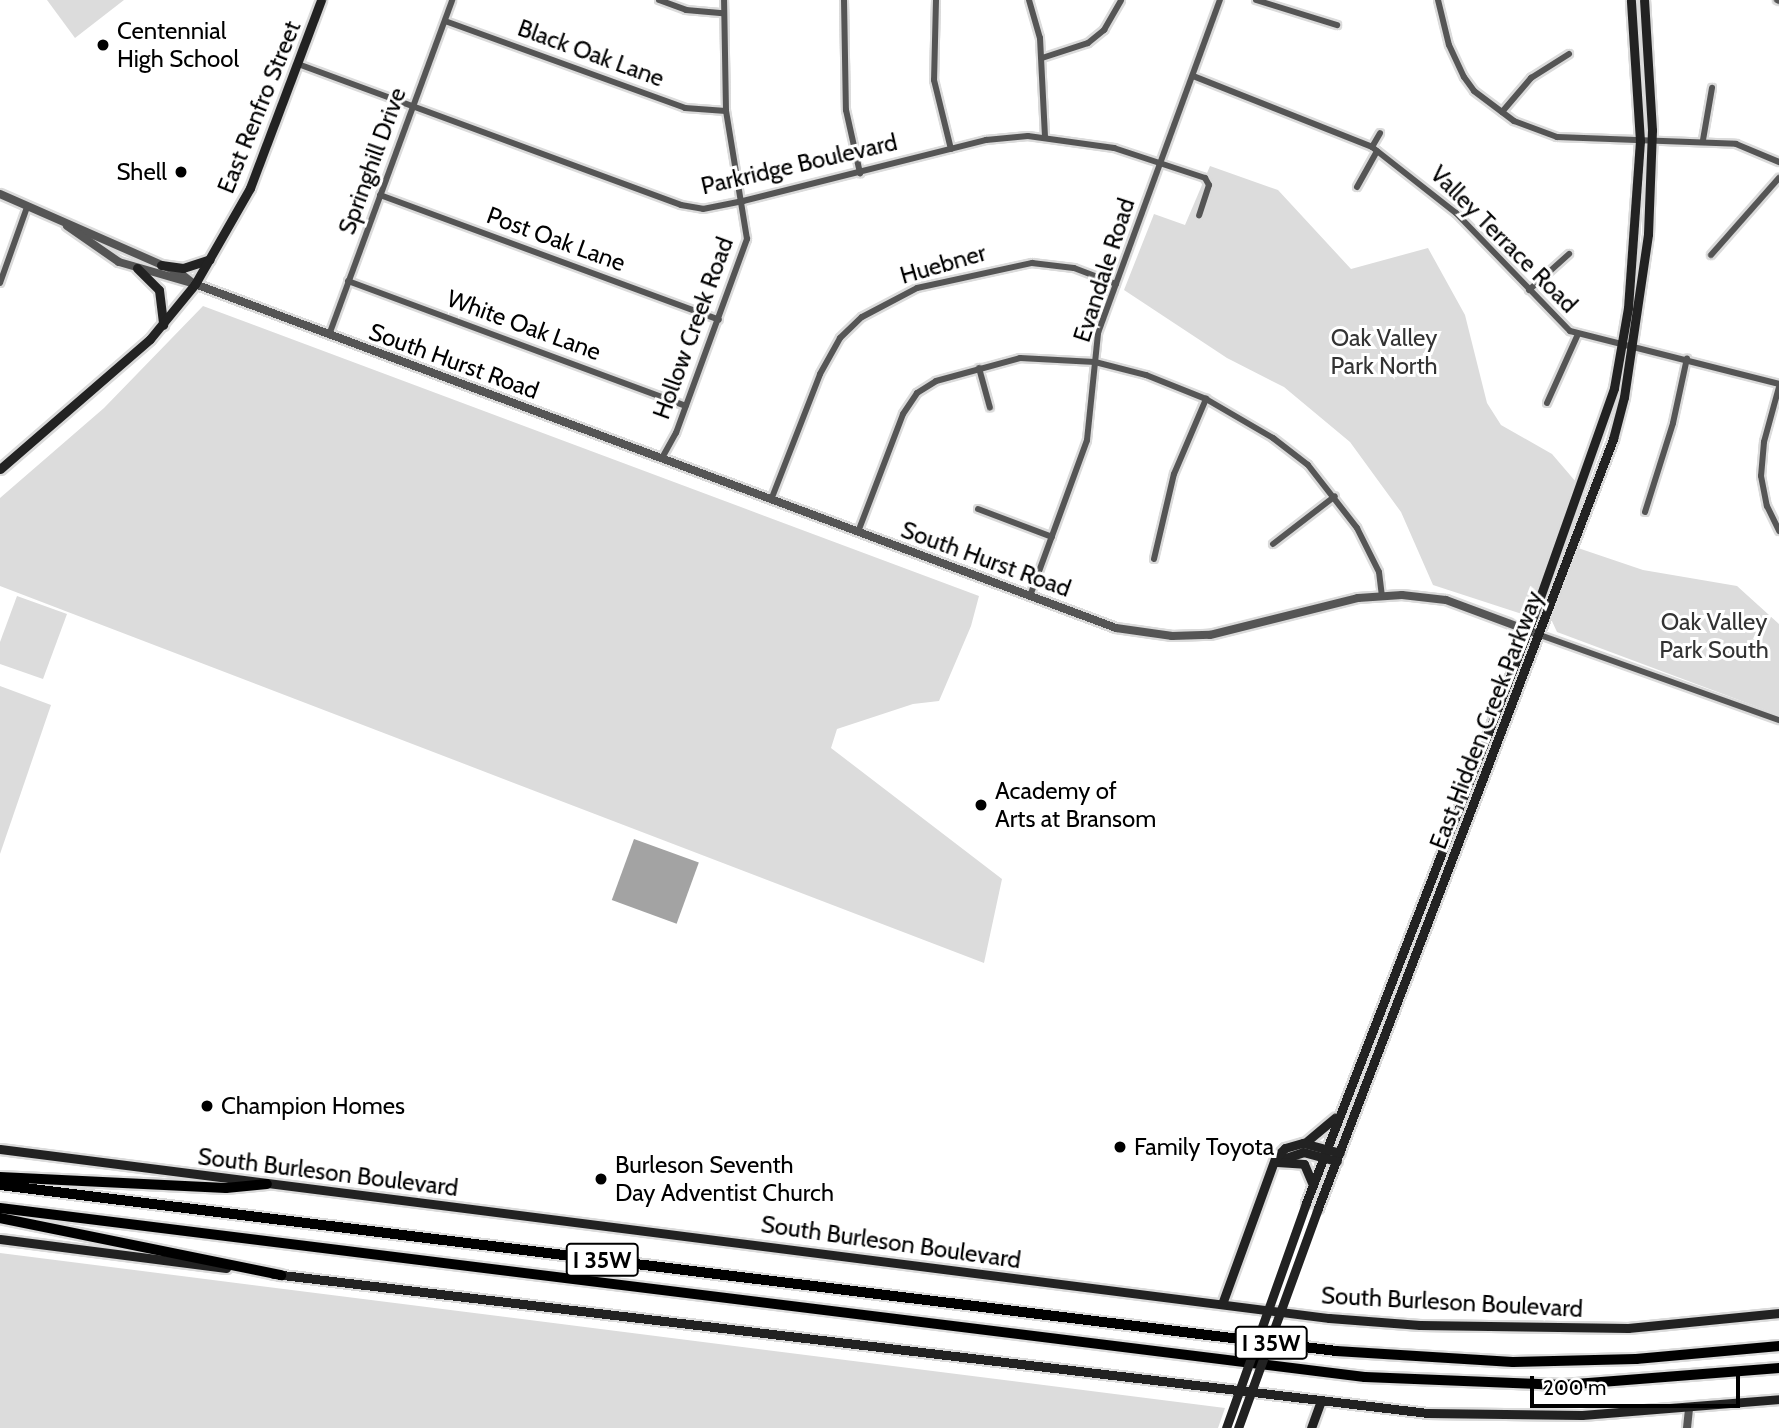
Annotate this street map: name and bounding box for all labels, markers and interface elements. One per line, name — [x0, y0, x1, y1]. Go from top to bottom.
street label: Black Oak Lane — [514, 13, 668, 93]
place label: Centennial High School — [117, 17, 239, 73]
street label: East Renfro Street — [211, 17, 307, 197]
marker: Centennial High School — [95, 37, 111, 53]
street label: Springhill Drive — [332, 84, 412, 238]
street label: Parkridge Boulevard — [698, 127, 900, 201]
place label: Shell — [117, 158, 167, 186]
street label: Valley Terrace Road — [1424, 159, 1584, 319]
marker: Shell — [173, 164, 189, 180]
street label: Evandale Road — [1067, 194, 1141, 346]
street label: Post Oak Lane — [483, 201, 629, 277]
street label: Hollow Creek Road — [647, 233, 739, 423]
street label: Huebner — [897, 238, 989, 290]
street label: White Oak Lane — [443, 284, 605, 366]
street label: South Hurst Road — [365, 317, 543, 405]
park label: Oak Valley Park North — [1330, 324, 1438, 380]
street label: South Hurst Road — [897, 515, 1075, 603]
street label: East Hidden Creek Parkway — [1423, 587, 1549, 853]
park label: Oak Valley Park South — [1659, 608, 1769, 664]
place label: Academy of Arts at Bransom — [995, 777, 1156, 833]
marker: Academy of Arts at Bransom — [973, 797, 989, 813]
place label: Champion Homes — [221, 1092, 405, 1120]
marker: Champion Homes — [199, 1098, 215, 1114]
place label: Family Toyota — [1134, 1133, 1274, 1161]
marker: Family Toyota — [1112, 1139, 1128, 1155]
street label: South Burleson Boulevard — [196, 1142, 460, 1202]
place label: Burleson Seventh Day Adventist Church — [615, 1151, 834, 1207]
marker: Burleson Seventh Day Adventist Church — [593, 1171, 609, 1187]
street label: South Burleson Boulevard — [759, 1210, 1023, 1274]
road number: I 35W — [565, 1240, 639, 1280]
street label: South Burleson Boulevard — [1320, 1281, 1584, 1323]
road number: I 35W — [1234, 1324, 1308, 1362]
scale bar — [1534, 1362, 1744, 1406]
text: 200 m — [1543, 1375, 1606, 1400]

